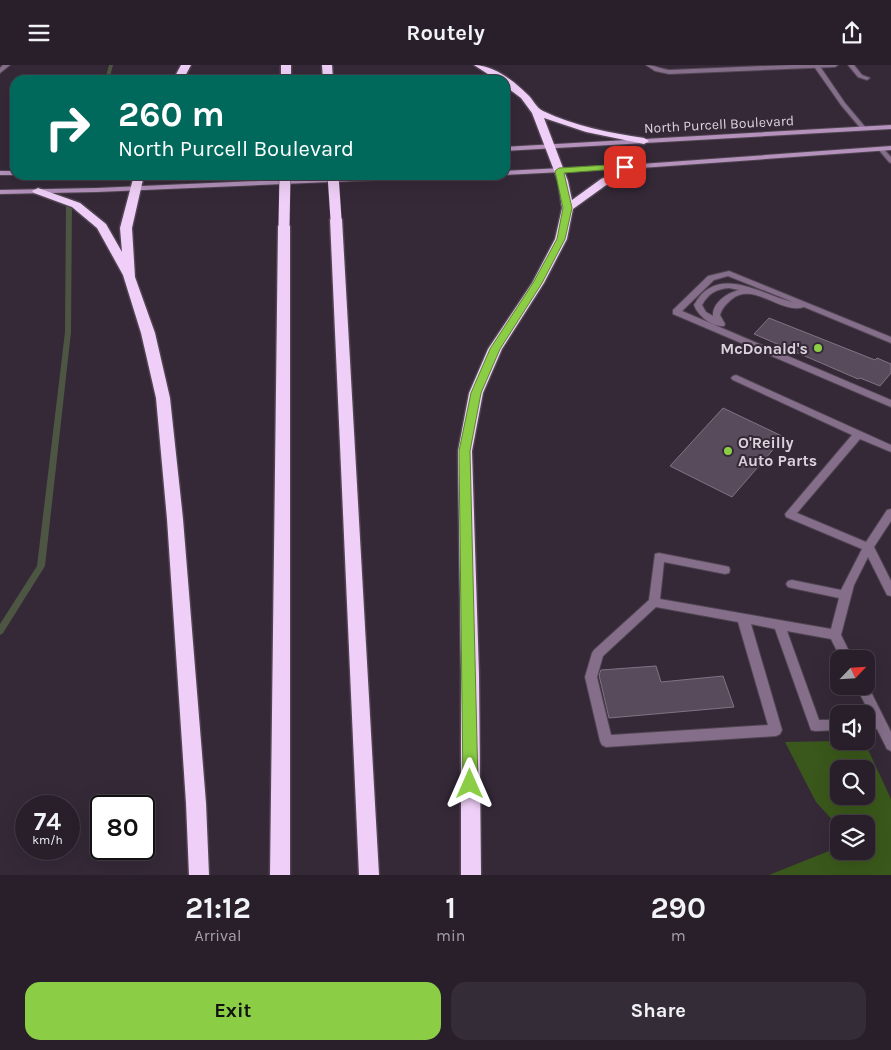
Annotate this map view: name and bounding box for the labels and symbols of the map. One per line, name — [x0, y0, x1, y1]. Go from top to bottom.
street label: North Purcell Boulevard — [644, 112, 794, 137]
pin — [604, 146, 646, 188]
place label: McDonald's — [720, 339, 808, 358]
marker: McDonald's — [812, 342, 824, 354]
place label: O'Reilly Auto Parts — [738, 433, 817, 470]
marker: O'Reilly Auto Parts — [722, 445, 734, 457]
north arrow — [830, 650, 875, 695]
position arrow — [443, 757, 495, 809]
speed limit sign: 80 — [90, 795, 155, 860]

